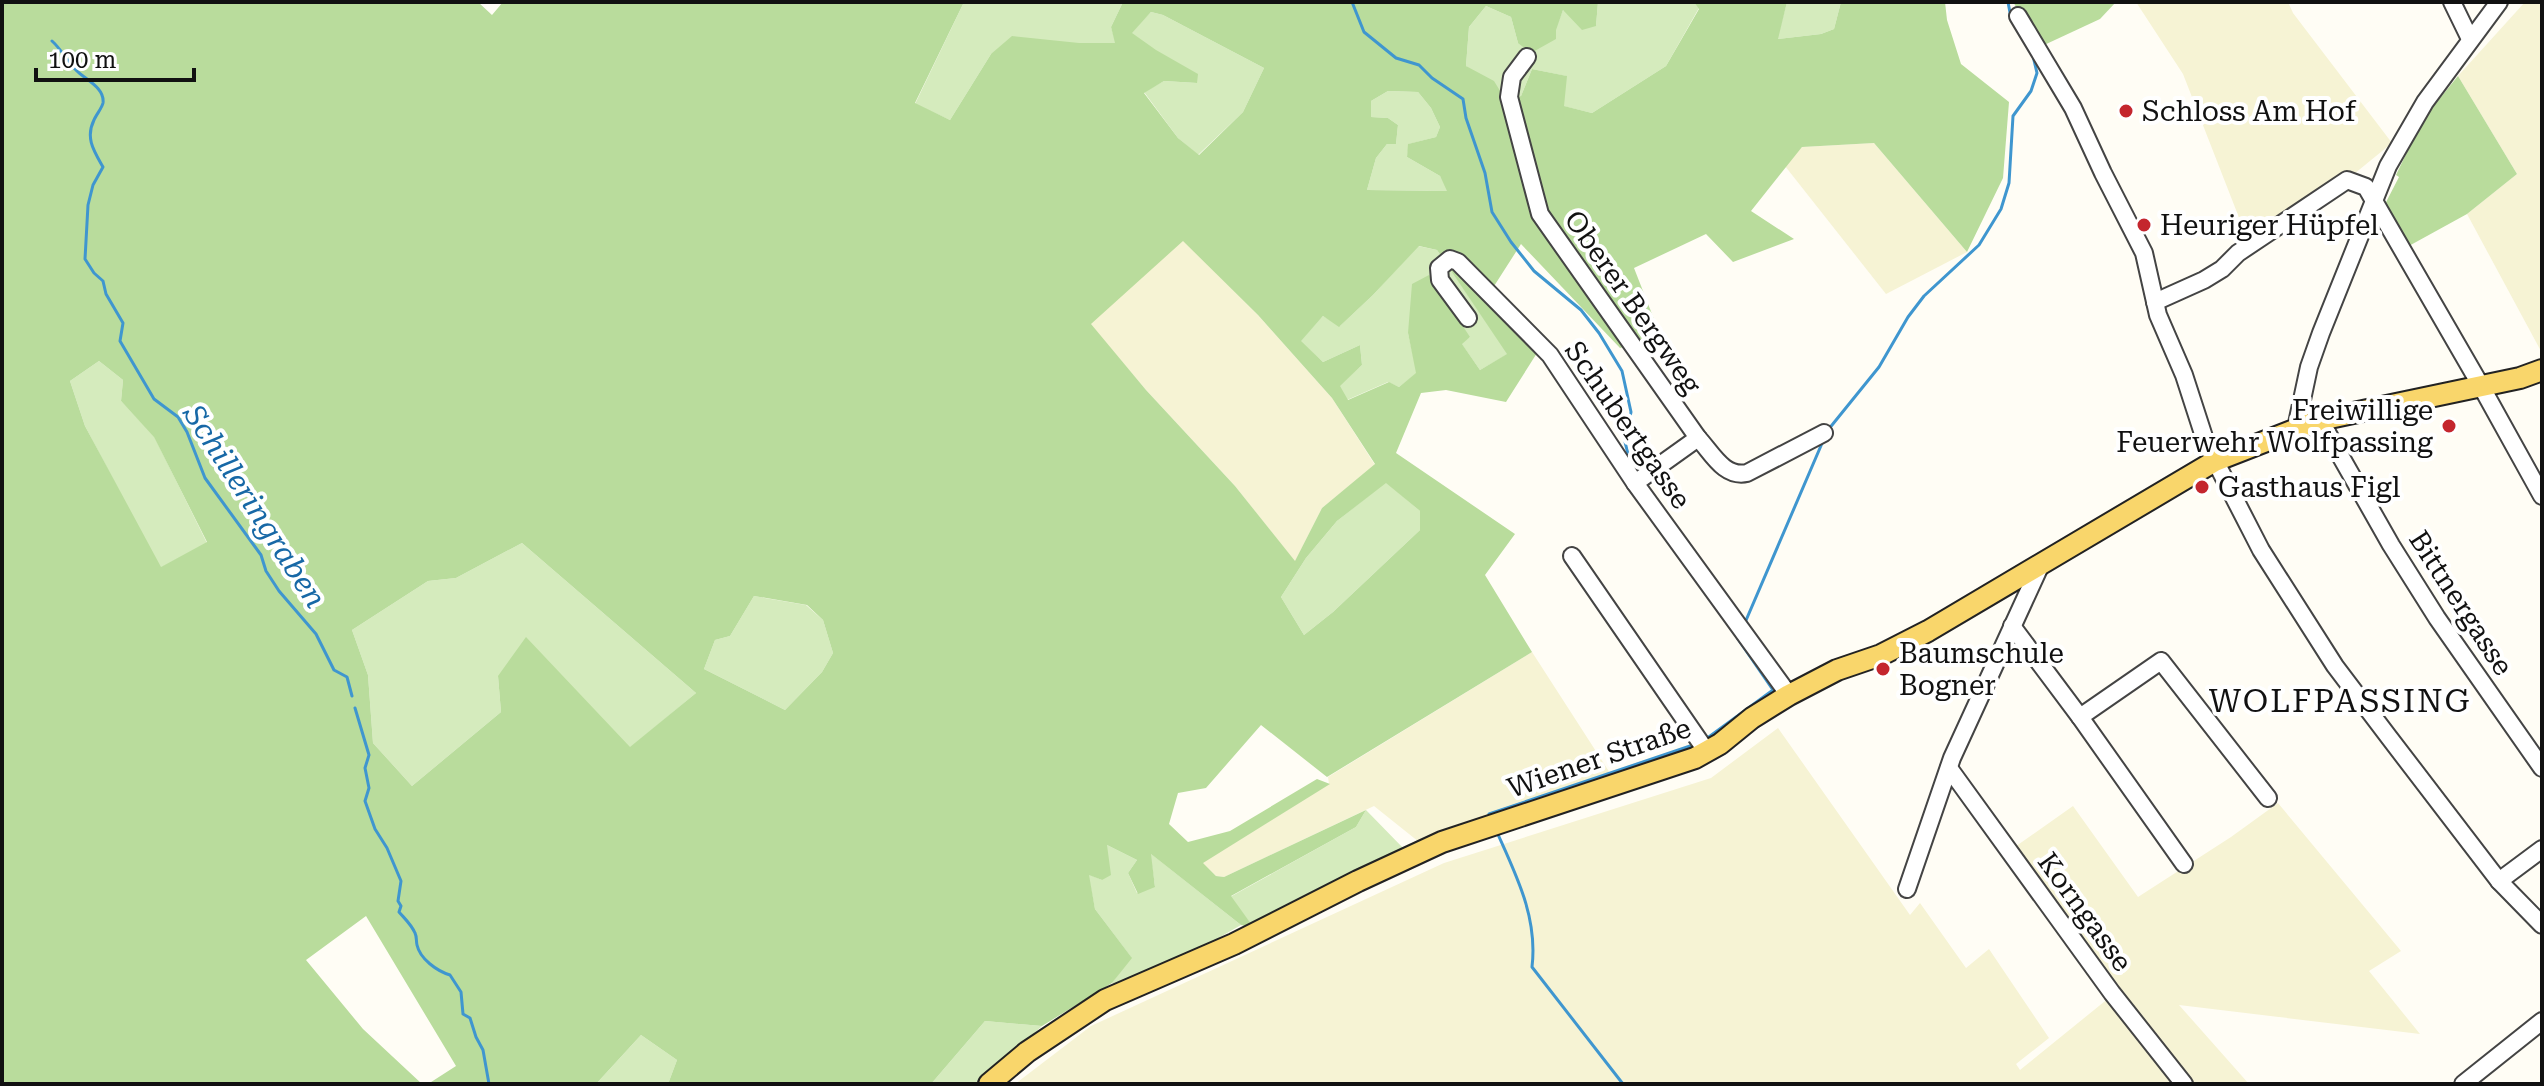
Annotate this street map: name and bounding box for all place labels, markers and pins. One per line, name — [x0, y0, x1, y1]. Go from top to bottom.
place label: Schloss Am Hof — [2142, 95, 2357, 128]
marker: Schloss Am Hof — [2117, 102, 2135, 120]
place label: Heuriger Hüpfel — [2160, 209, 2379, 242]
marker: Heuriger Hüpfel — [2135, 216, 2153, 234]
place label: Freiwillige Feuerwehr Wolfpassing — [2116, 394, 2433, 459]
marker: Freiwillige Feuerwehr Wolfpassing — [2440, 417, 2458, 435]
place label: Gasthaus Figl — [2218, 471, 2401, 504]
marker: Gasthaus Figl — [2193, 478, 2211, 496]
place label: Baumschule Bogner — [1899, 637, 2064, 702]
marker: Baumschule Bogner — [1874, 660, 1892, 678]

